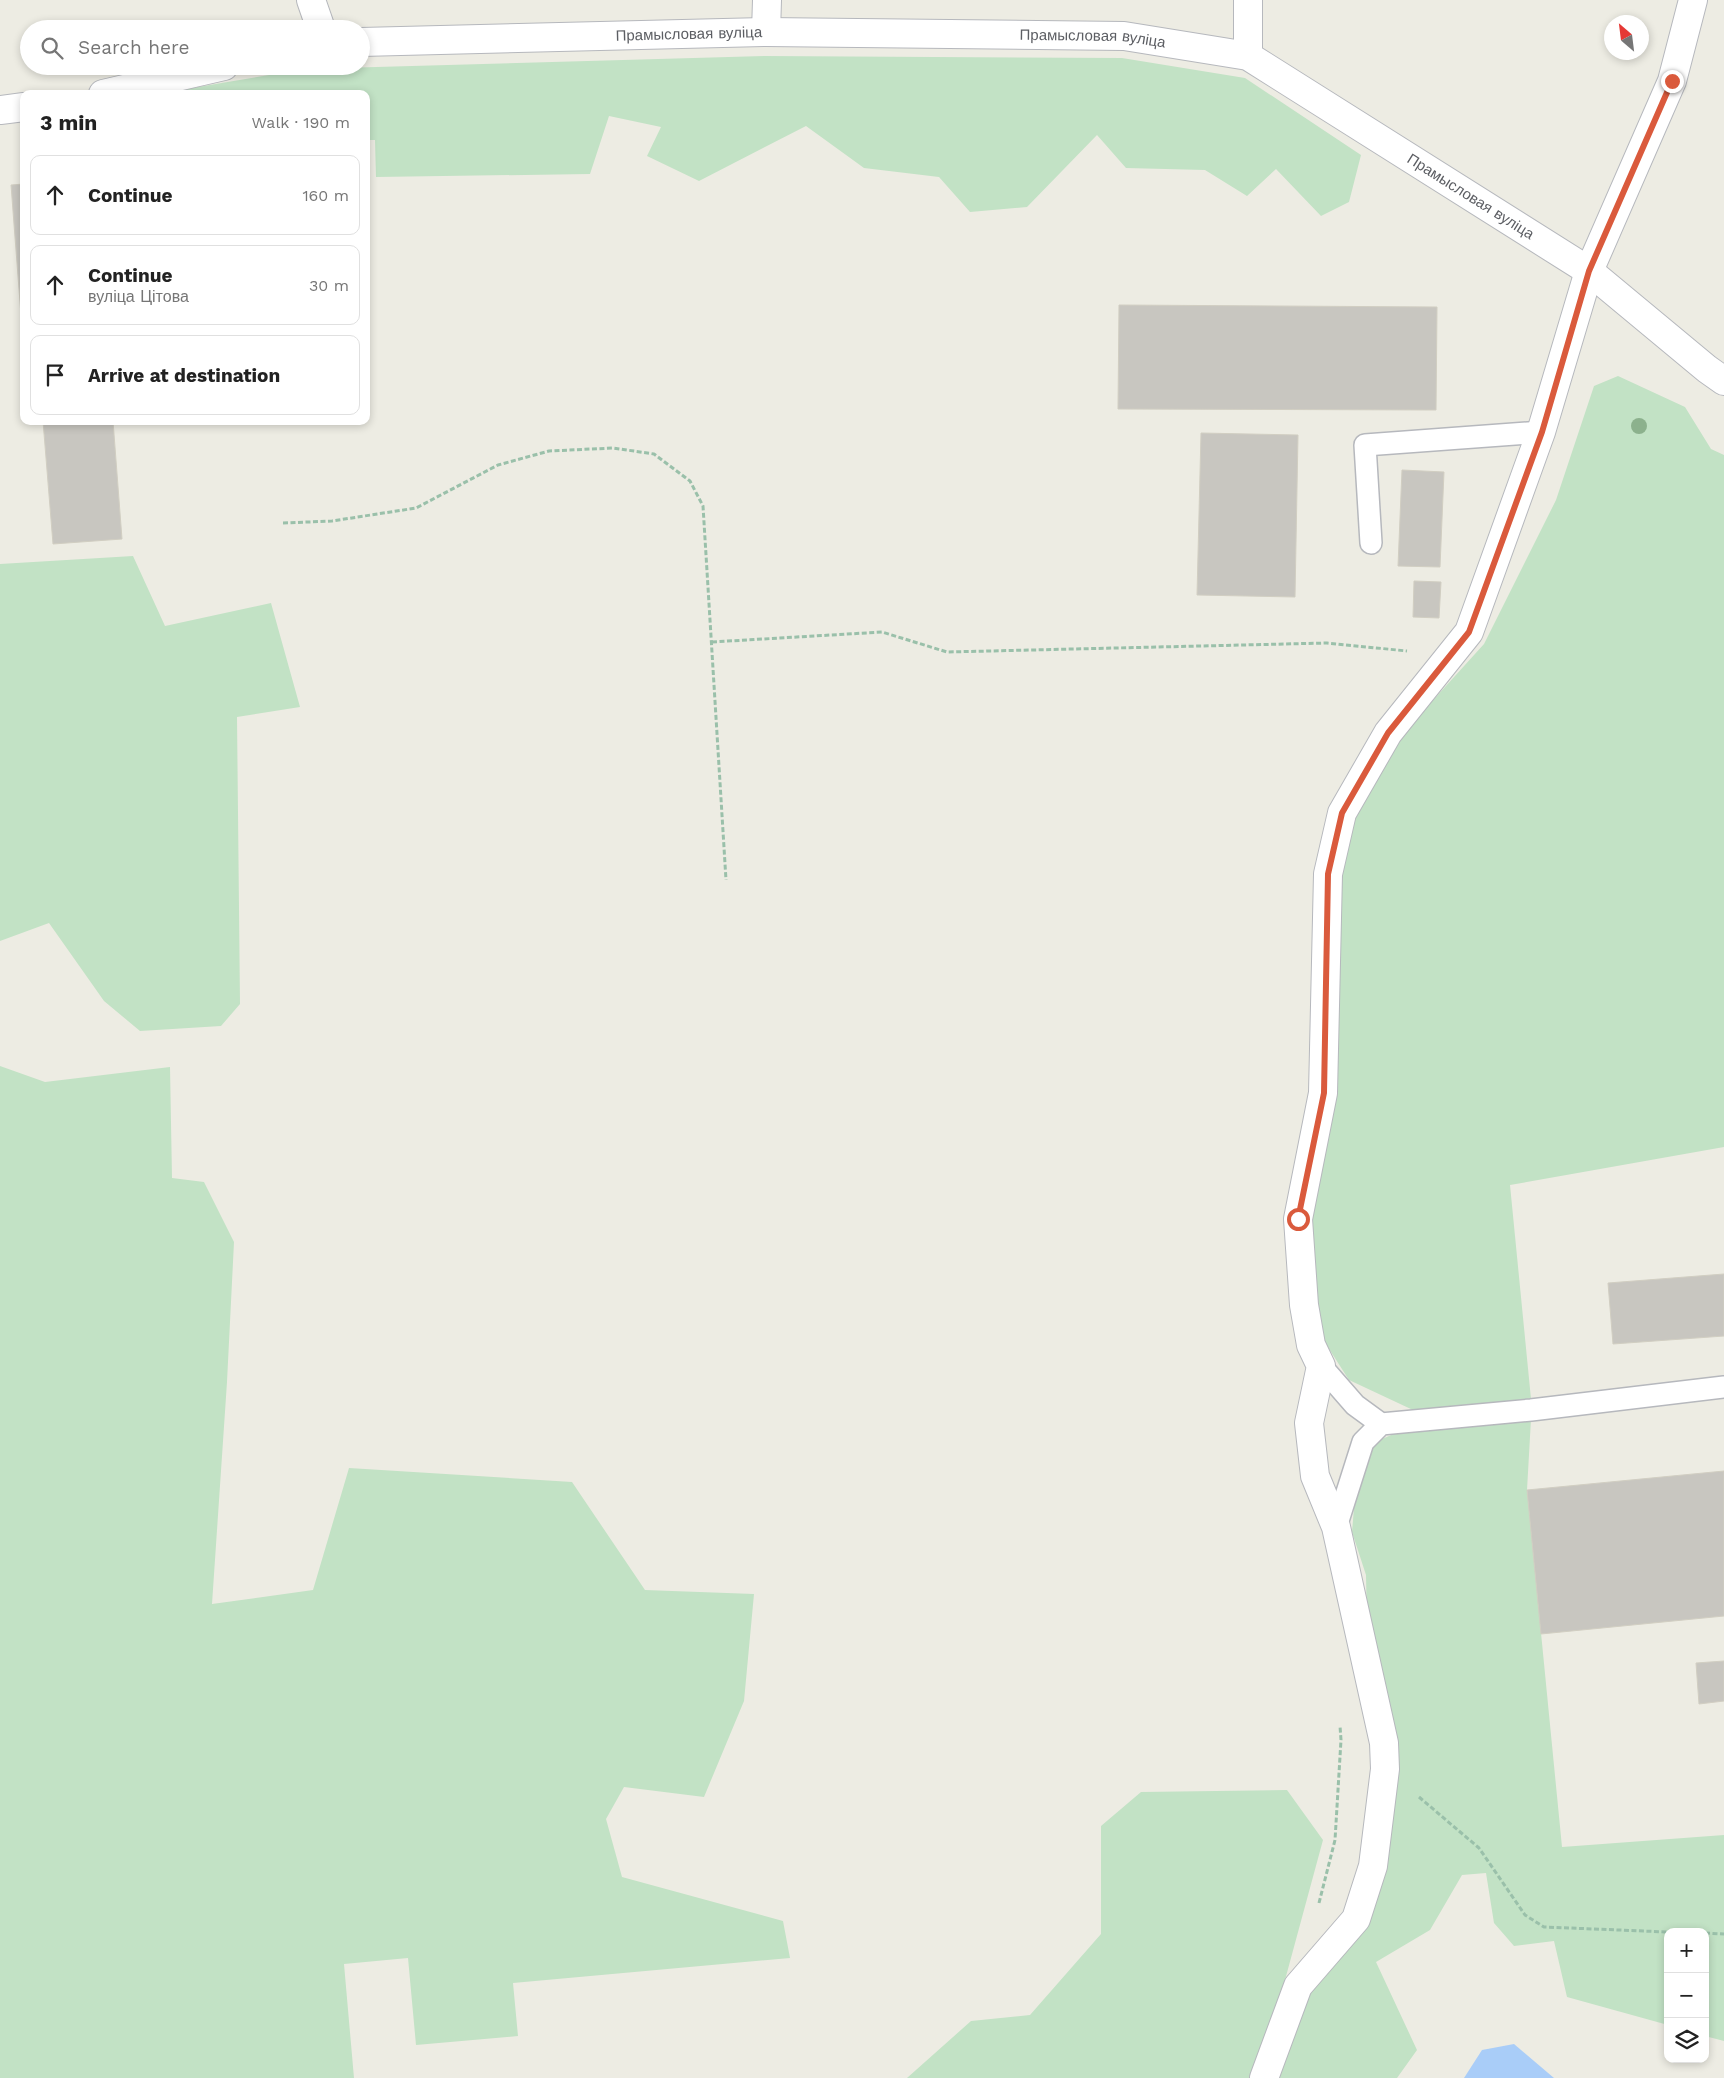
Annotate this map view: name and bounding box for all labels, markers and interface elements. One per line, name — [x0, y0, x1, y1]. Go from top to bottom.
north arrow — [1604, 15, 1649, 60]
search box — [20, 20, 370, 75]
street label: Прамысловая вуліца — [615, 23, 763, 45]
street label: Прамысловая вуліца — [1019, 26, 1168, 52]
icon: search — [38, 34, 66, 62]
text: Search here — [78, 36, 189, 59]
route end — [1661, 70, 1684, 93]
text: 3 min — [40, 110, 97, 135]
text: Walk · 190 m — [252, 113, 350, 132]
street label: Прамысловая вуліца — [1404, 150, 1538, 243]
icon: ahead — [41, 181, 69, 209]
text: Continue — [88, 184, 172, 207]
text: 160 m — [302, 186, 349, 205]
text: Continue — [88, 264, 172, 287]
icon: ahead — [41, 271, 69, 299]
text: 30 m — [309, 276, 349, 295]
text: вуліца Цітова — [88, 287, 189, 306]
icon: arrive — [41, 361, 69, 389]
text: Arrive at destination — [88, 364, 280, 387]
route start — [1287, 1208, 1310, 1231]
map controls — [1664, 1928, 1709, 2063]
button: + — [1664, 1928, 1709, 1973]
button: − — [1664, 1973, 1709, 2018]
button: layers — [1664, 2018, 1709, 2063]

